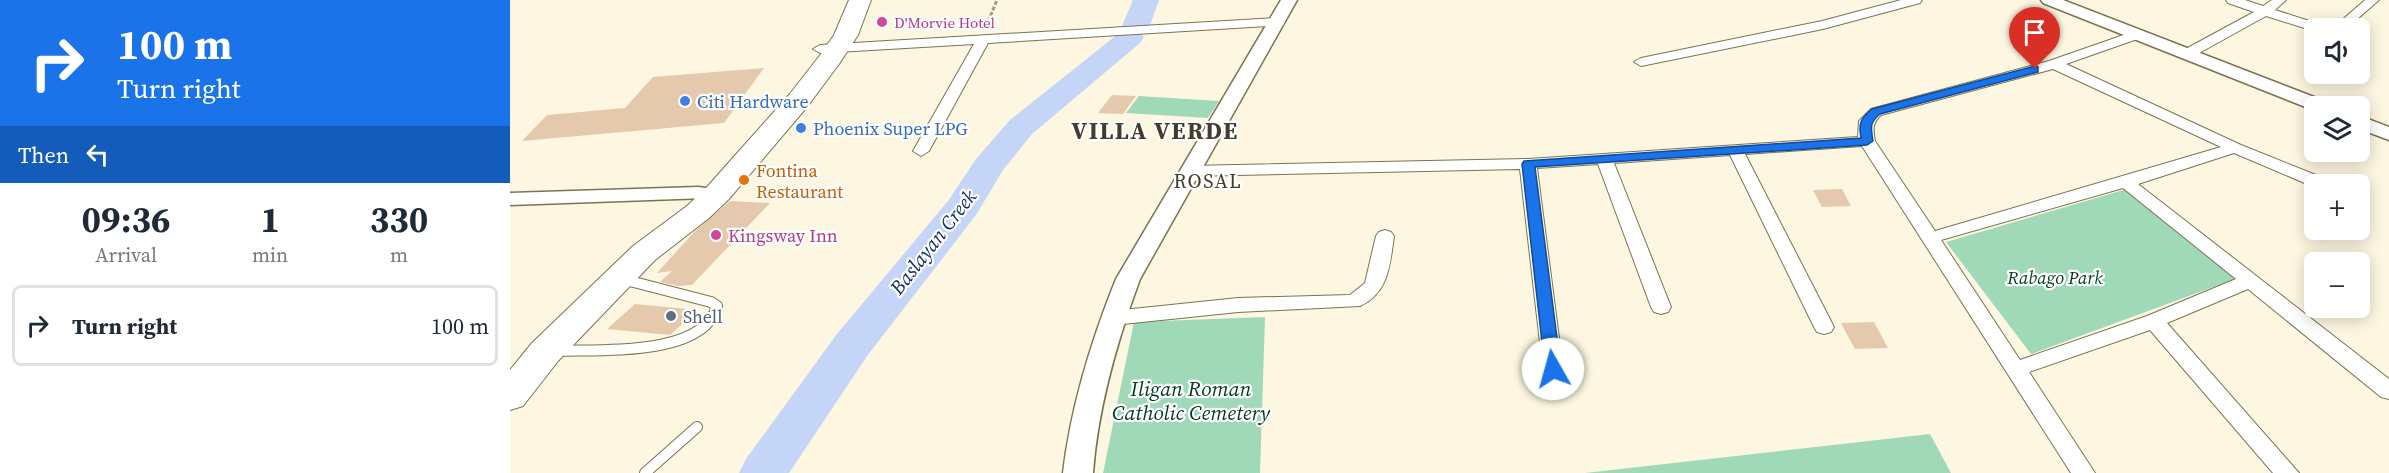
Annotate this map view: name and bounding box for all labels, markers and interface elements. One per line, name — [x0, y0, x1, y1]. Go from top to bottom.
pin — [2009, 7, 2060, 69]
place label: D'Morvie Hotel — [894, 12, 996, 33]
text: 100 m — [117, 15, 232, 73]
marker: D'Morvie Hotel — [875, 15, 889, 29]
icon: arrive — [2018, 16, 2051, 49]
map controls — [2304, 18, 2370, 318]
button: sound — [2304, 18, 2370, 84]
icon: right — [18, 24, 96, 102]
text: Turn right — [117, 70, 241, 107]
place label: Citi Hardware — [697, 89, 809, 114]
marker: Citi Hardware — [678, 94, 692, 108]
button: layers — [2304, 96, 2370, 162]
district label: VILLA VERDE — [1071, 114, 1239, 147]
place label: Phoenix Super LPG — [813, 116, 968, 141]
marker: Phoenix Super LPG — [794, 121, 808, 135]
icon: left — [81, 138, 114, 171]
text: Then — [18, 140, 69, 170]
place label: Fontina Restaurant — [756, 158, 843, 204]
district label: ROSAL — [1173, 167, 1243, 195]
marker: Fontina Restaurant — [737, 173, 751, 187]
button: + — [2304, 174, 2370, 240]
water label: Baslayan Creek — [883, 183, 983, 301]
text: 09:36 — [82, 195, 170, 244]
text: 1 — [260, 195, 280, 244]
text: 330 — [370, 195, 428, 244]
place label: Kingsway Inn — [728, 223, 838, 248]
marker: Kingsway Inn — [709, 228, 723, 242]
text: Arrival — [95, 241, 157, 269]
text: min — [252, 241, 288, 269]
text: m — [390, 241, 408, 269]
button: − — [2304, 252, 2370, 318]
park label: Rabago Park — [2006, 265, 2103, 290]
place label: Shell — [683, 304, 723, 329]
icon: right — [21, 309, 54, 342]
marker: Shell — [664, 309, 678, 323]
text: Turn right — [72, 311, 177, 341]
text: 100 m — [431, 311, 489, 341]
position arrow — [1521, 337, 1585, 401]
park label: Iligan Roman Catholic Cemetery — [1112, 374, 1271, 427]

